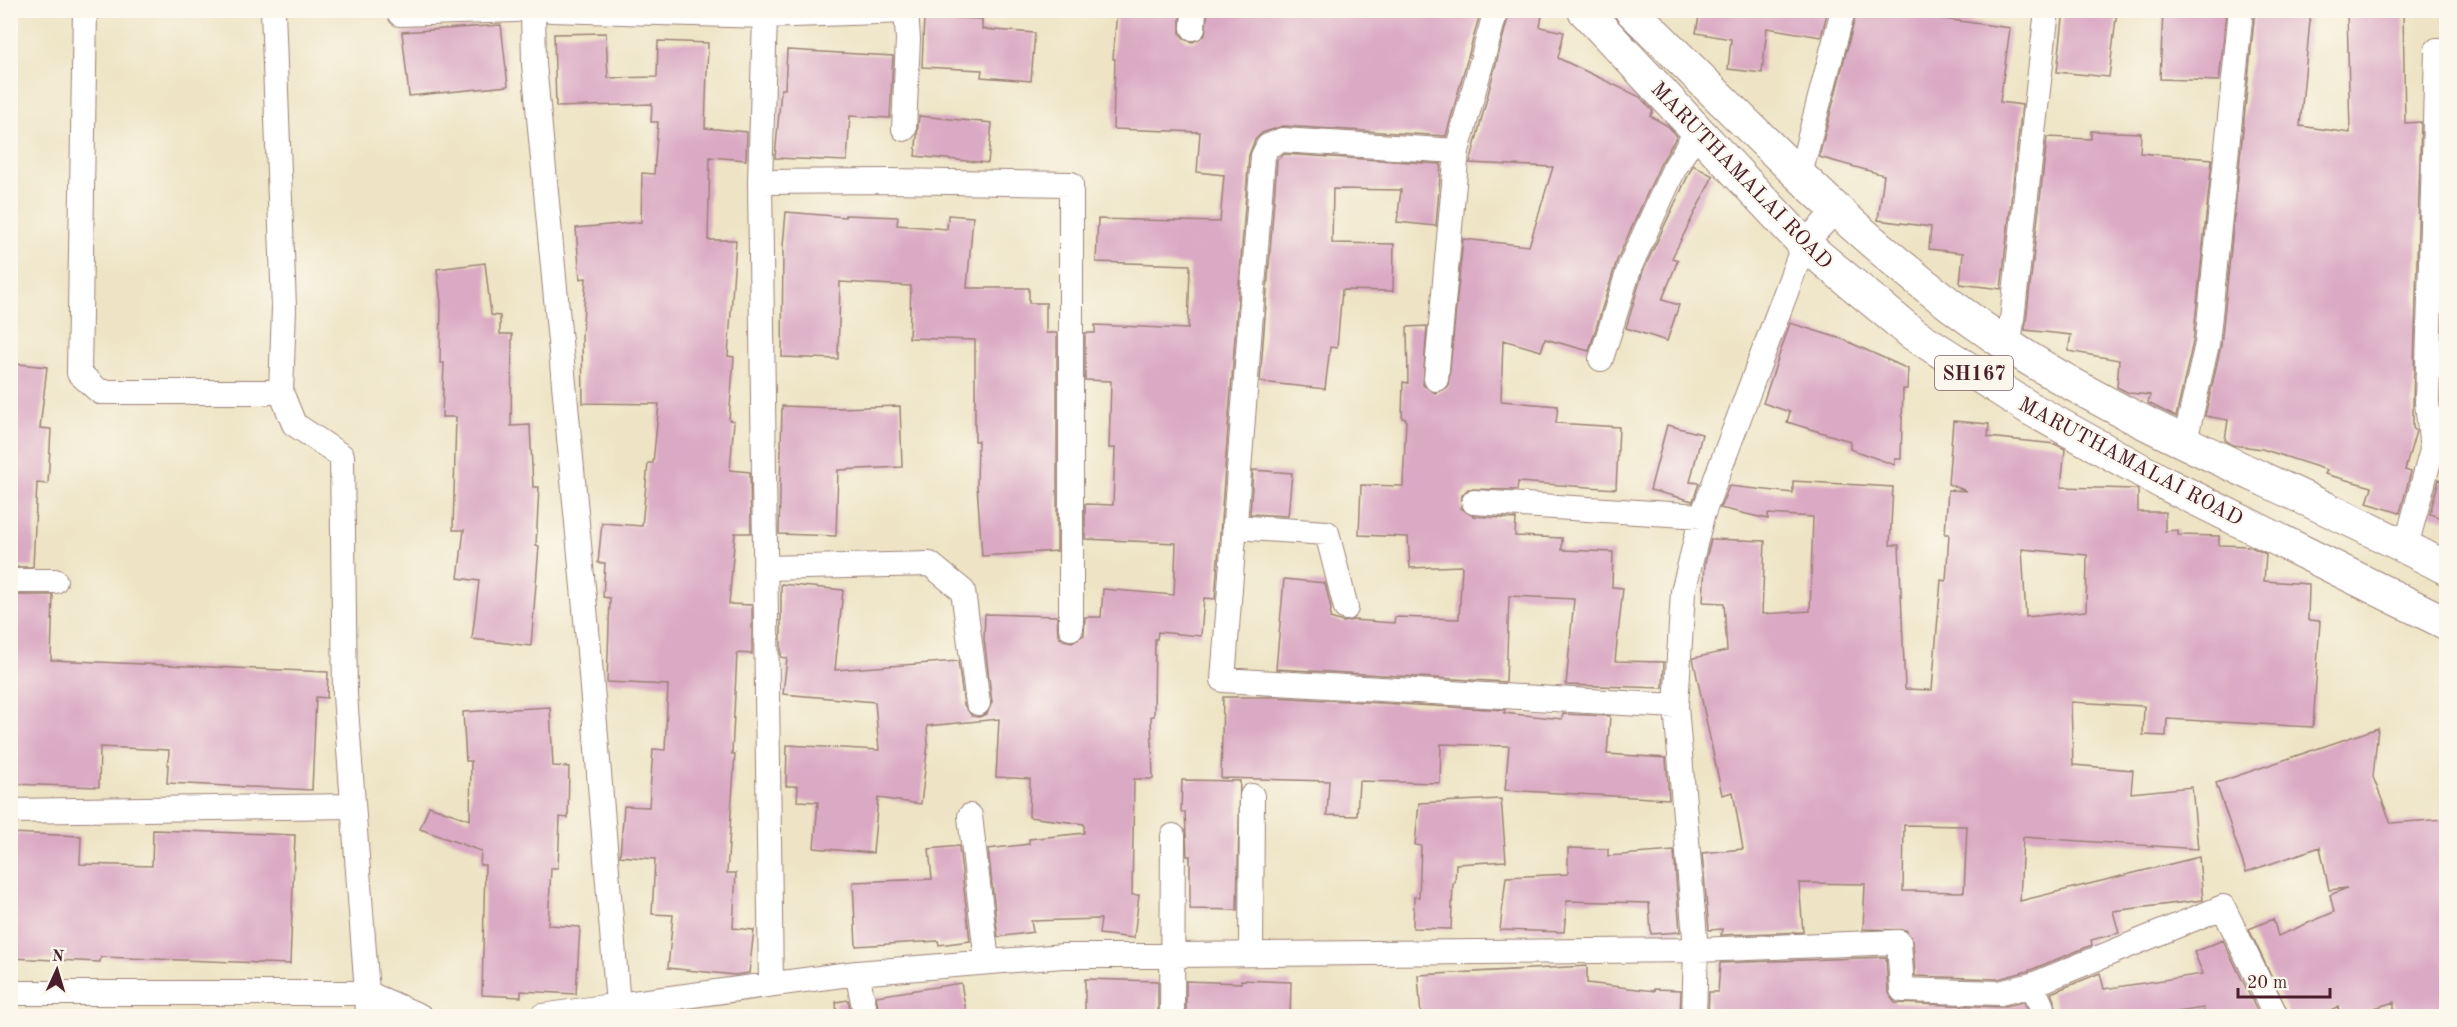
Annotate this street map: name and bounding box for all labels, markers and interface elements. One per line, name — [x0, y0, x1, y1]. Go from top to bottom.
street label: MARUTHAMALAI ROAD — [1646, 79, 1836, 274]
road number: SH167 — [1935, 356, 2013, 390]
street label: MARUTHAMALAI ROAD — [2015, 394, 2246, 530]
north arrow — [27, 940, 87, 1000]
text: N — [51, 949, 65, 965]
scale bar — [2238, 961, 2330, 999]
text: 20 m — [2247, 974, 2287, 992]

